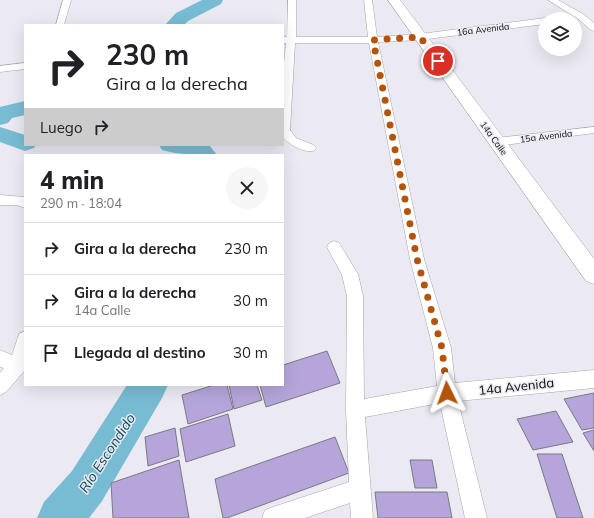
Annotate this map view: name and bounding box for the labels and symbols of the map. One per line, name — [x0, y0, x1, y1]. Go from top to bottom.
street label: 16a Avenida — [456, 20, 510, 38]
pin — [421, 44, 455, 78]
street label: 14a Calle — [478, 119, 510, 157]
street label: 15a Avenida — [519, 127, 573, 145]
position arrow — [426, 372, 468, 414]
street label: 14a Avenida — [477, 374, 555, 398]
water label: Río Escondido — [75, 410, 139, 496]

